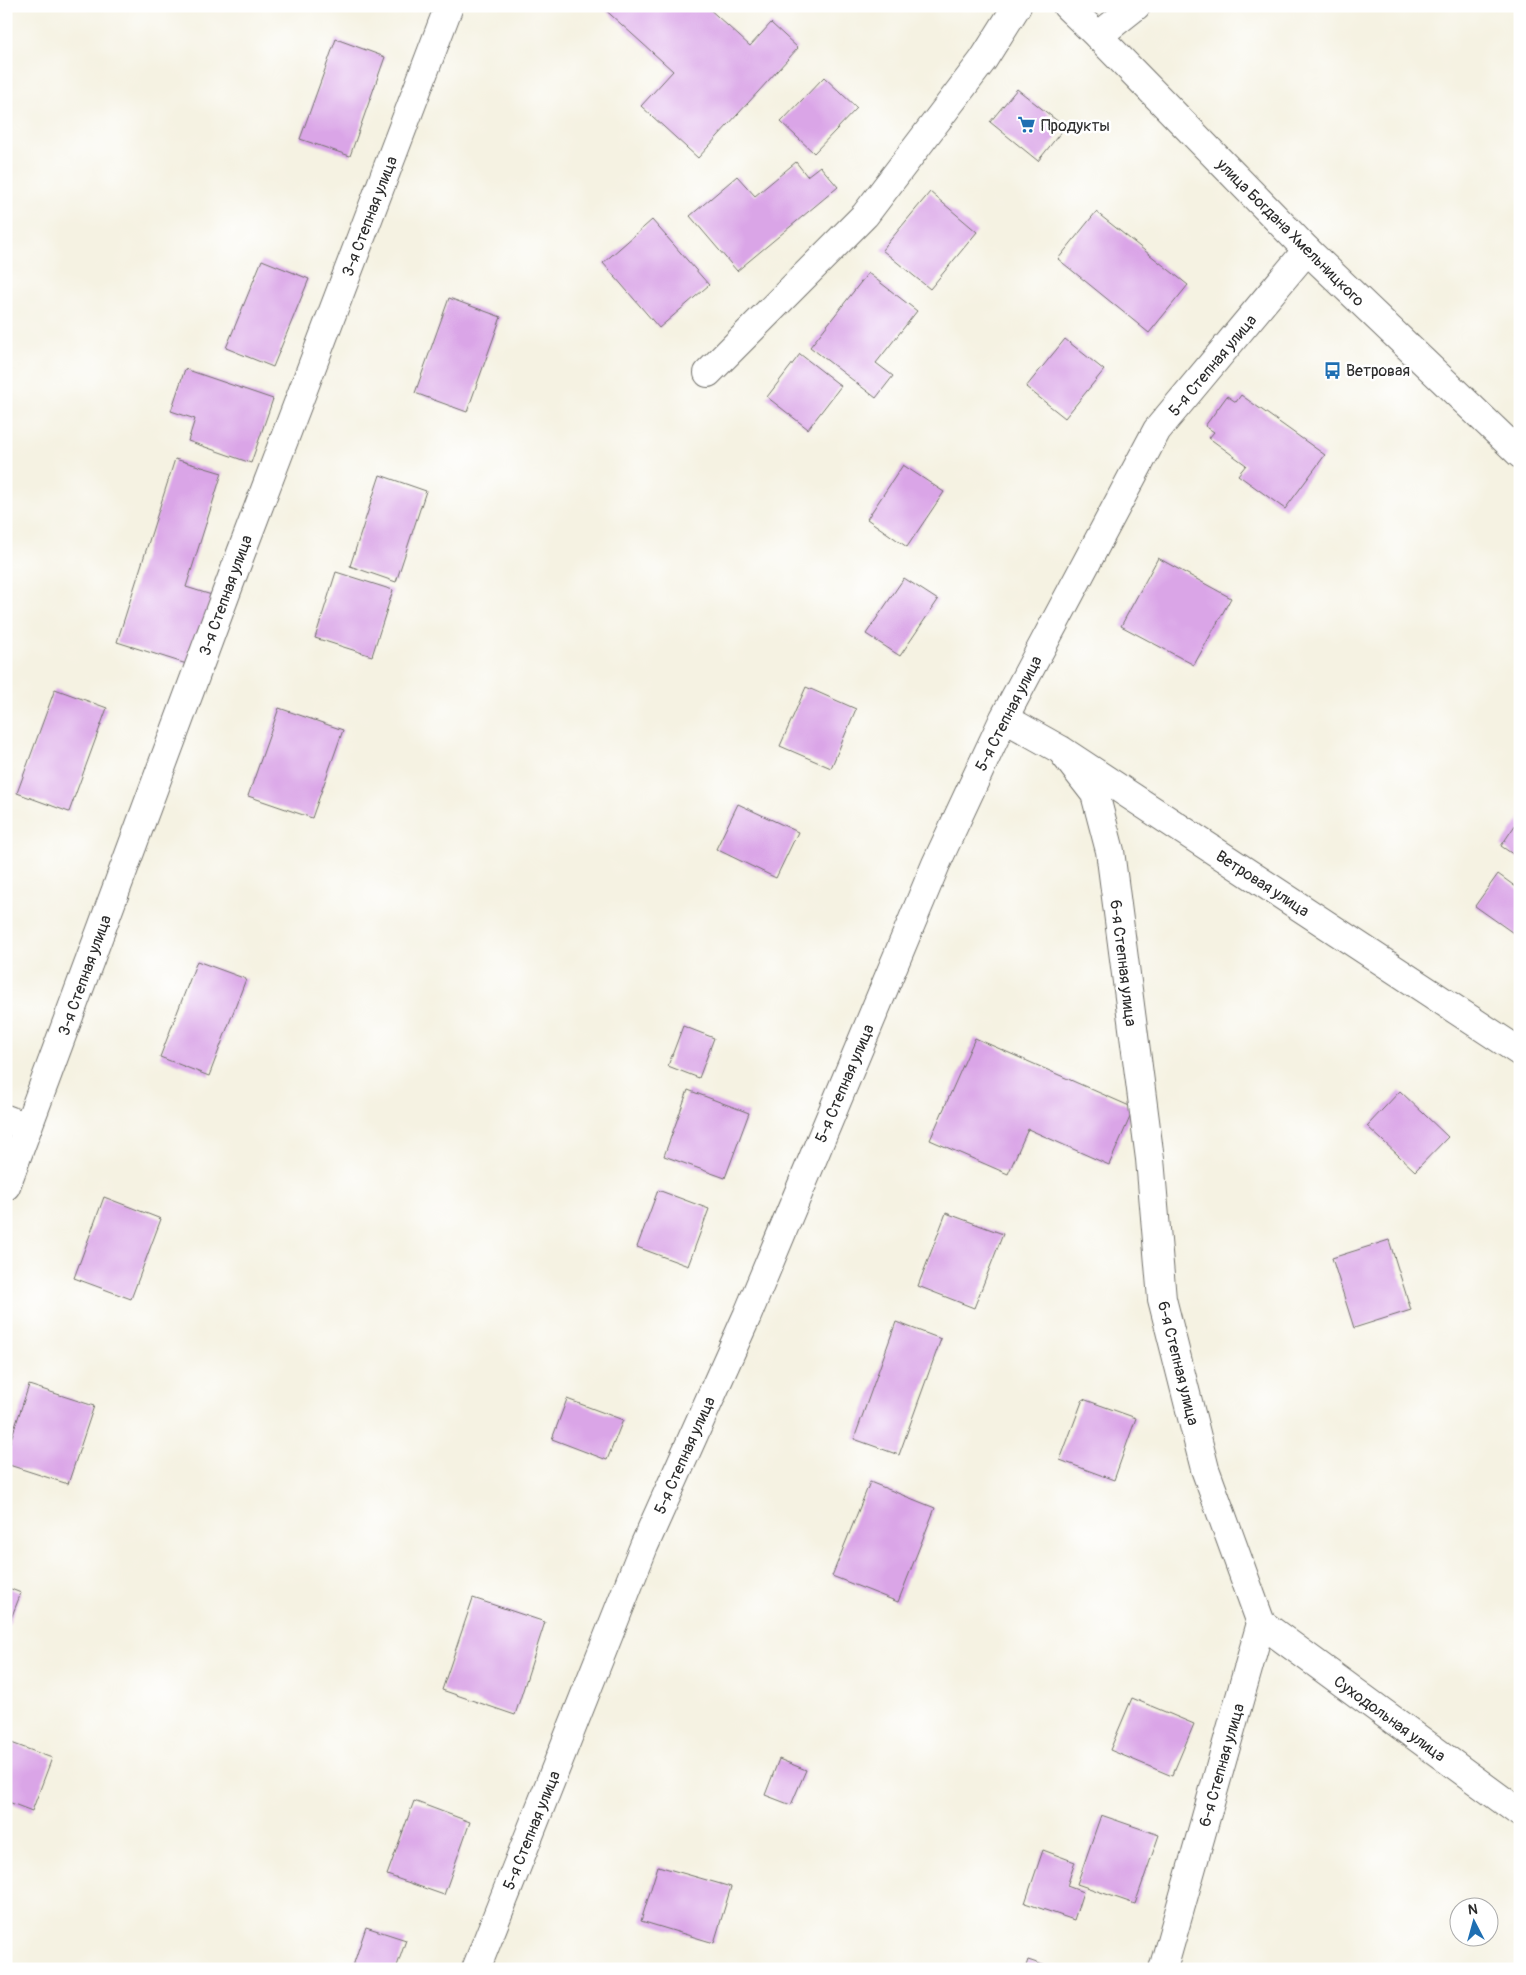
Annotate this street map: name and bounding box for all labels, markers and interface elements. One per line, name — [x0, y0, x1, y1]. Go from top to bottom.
supermarket icon: Продукты — [1017, 115, 1037, 135]
place label: Продукты — [1041, 116, 1110, 136]
street label: 3-я Степная улица — [338, 154, 402, 279]
street label: улица Богдана Хмельницкого — [1211, 154, 1369, 311]
street label: 5-я Степная улица — [1164, 311, 1261, 421]
bus stop icon: Ветровая — [1322, 360, 1342, 380]
place label: Ветровая — [1346, 361, 1410, 381]
street label: 3-я Степная улица — [195, 532, 257, 658]
street label: 5-я Степная улица — [971, 652, 1047, 774]
street label: Ветровая улица — [1212, 846, 1313, 921]
street label: 6-я Степная улица — [1105, 899, 1141, 1028]
street label: 3-я Степная улица — [54, 912, 116, 1038]
street label: 5-я Степная улица — [811, 1021, 879, 1146]
street label: 6-я Степная улица — [1153, 1299, 1203, 1427]
street label: 5-я Степная улица — [650, 1393, 720, 1517]
street label: Суходольная улица — [1330, 1671, 1449, 1766]
street label: 6-я Степная улица — [1195, 1701, 1249, 1829]
street label: 5-я Степная улица — [499, 1768, 565, 1893]
north arrow — [1448, 1898, 1498, 1948]
text: N — [1467, 1901, 1478, 1919]

